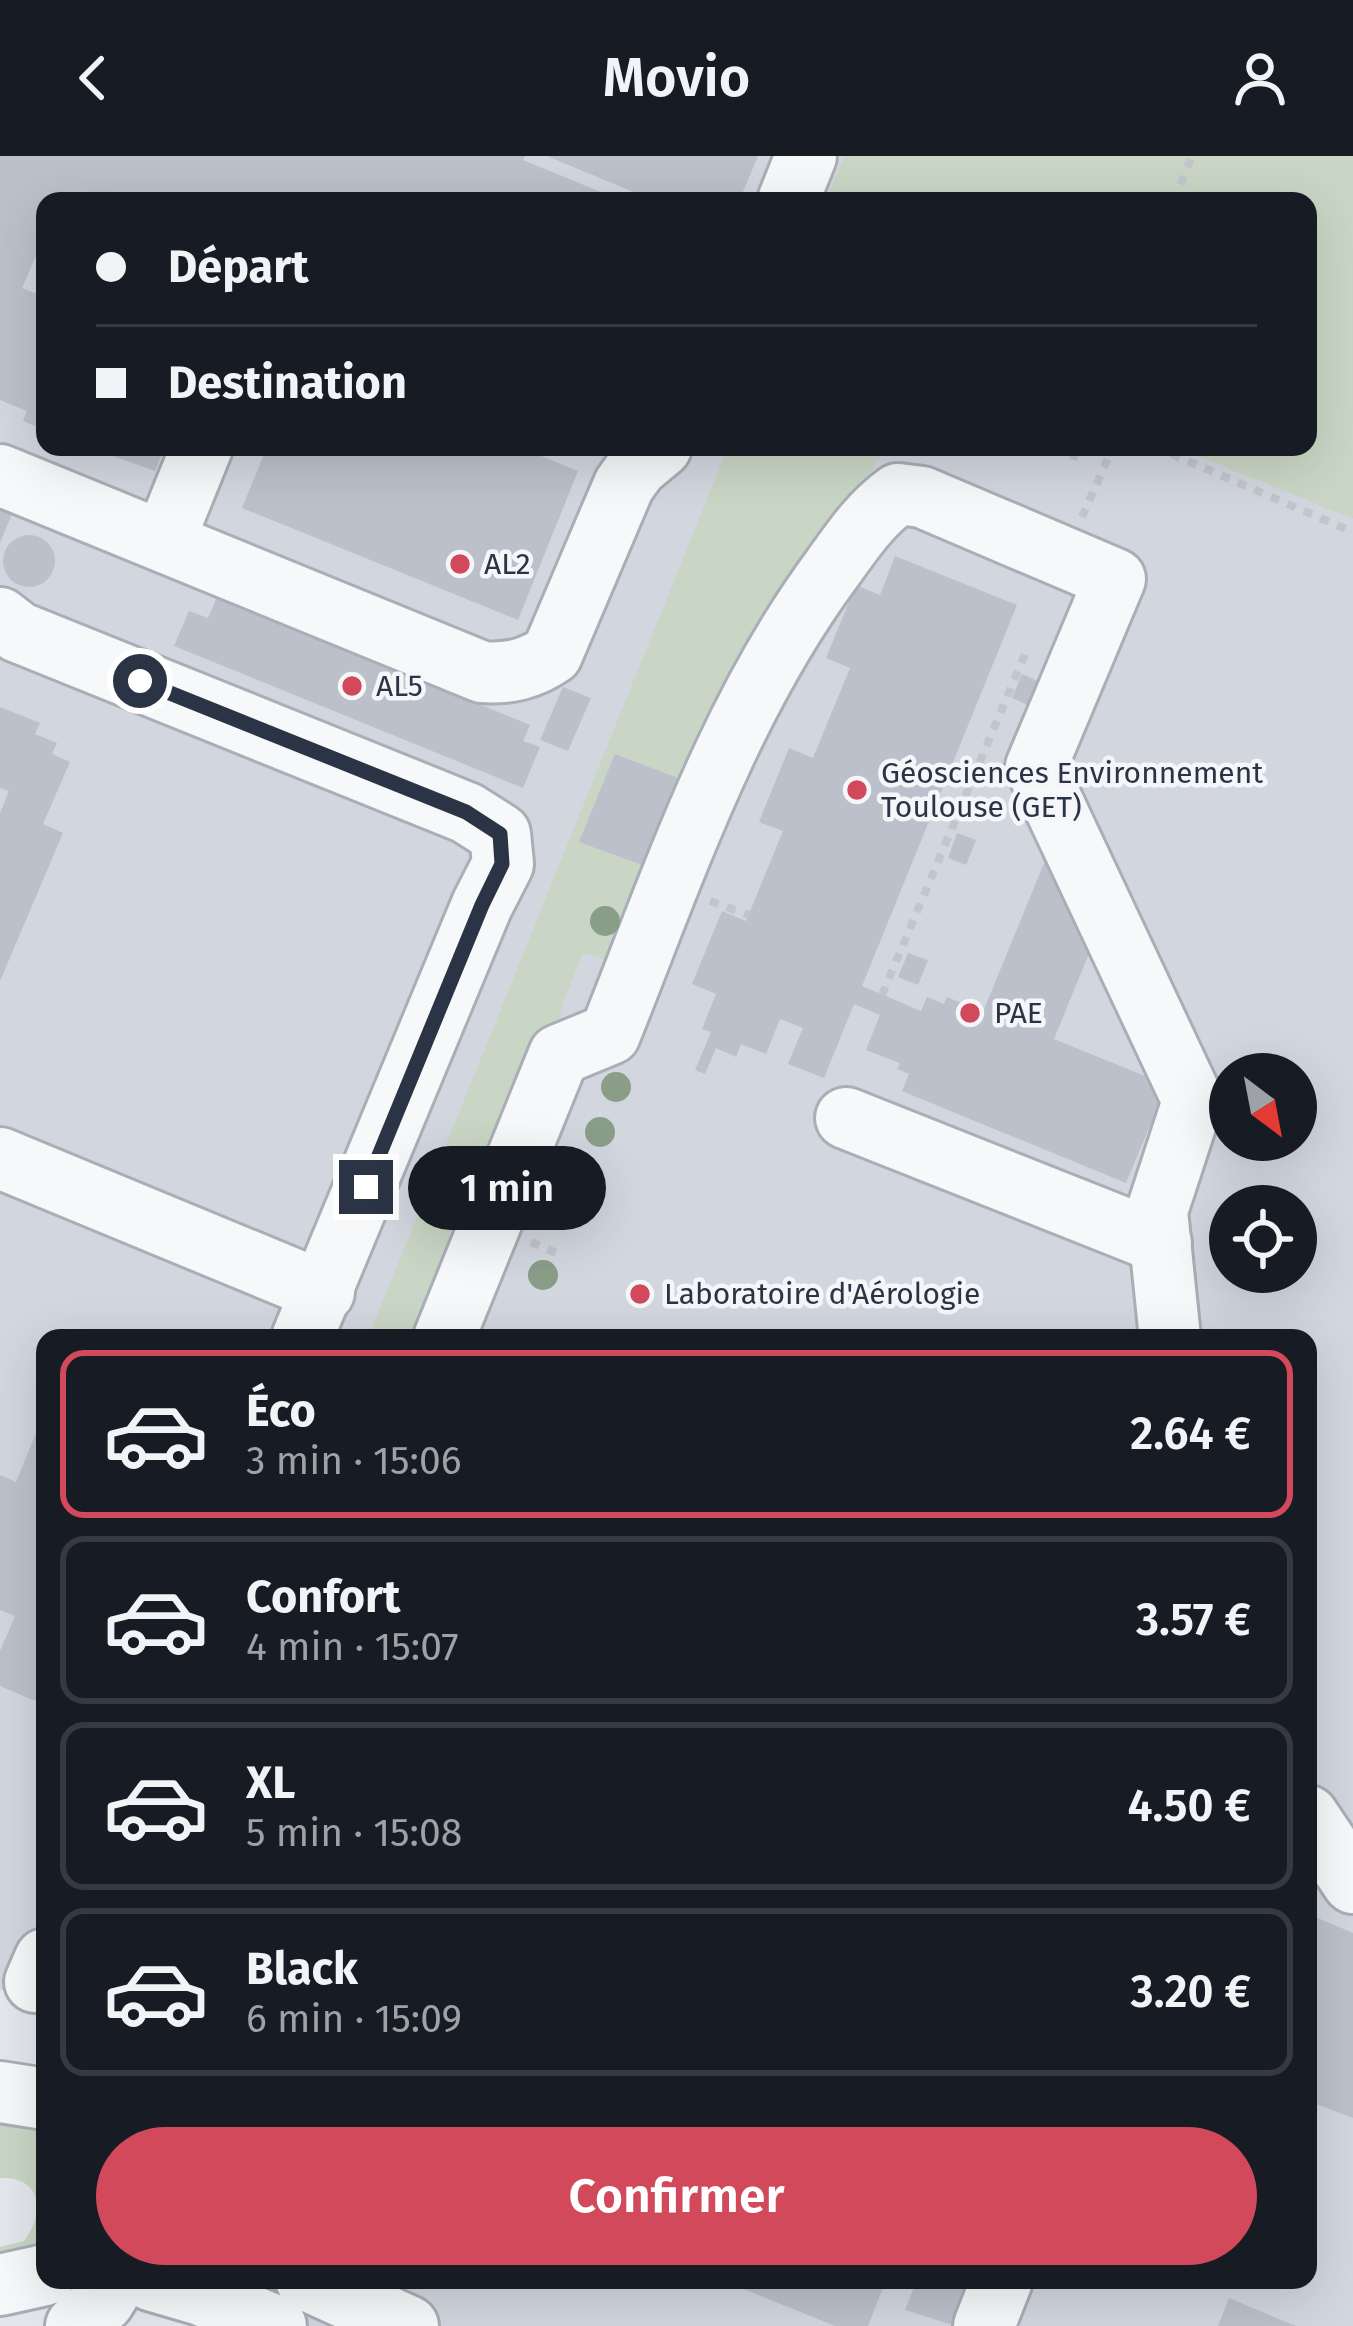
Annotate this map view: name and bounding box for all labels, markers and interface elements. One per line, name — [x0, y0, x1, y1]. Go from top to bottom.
icon: back — [60, 45, 126, 111]
icon: person — [1227, 45, 1293, 111]
text: Movio — [603, 46, 750, 110]
text: Départ — [168, 240, 309, 294]
text: Destination — [168, 356, 407, 410]
place label: AL2 — [484, 546, 531, 582]
marker: AL2 — [447, 551, 473, 577]
route start — [113, 654, 167, 708]
place label: AL5 — [376, 668, 423, 704]
marker: AL5 — [339, 673, 365, 699]
place label: Géosciences Environnement Toulouse (GET) — [881, 755, 1263, 825]
marker: Géosciences Environnement Toulouse (GET) — [844, 777, 870, 803]
place label: PAE — [994, 995, 1043, 1031]
marker: PAE — [957, 1000, 983, 1026]
north arrow — [1209, 1053, 1317, 1161]
map controls — [1209, 1053, 1317, 1293]
callout: 1 min — [408, 1145, 606, 1229]
route end — [339, 1160, 393, 1214]
text: 1 min — [460, 1165, 554, 1211]
button: locate — [1209, 1185, 1317, 1293]
place label: Laboratoire d'Aérologie — [664, 1276, 980, 1312]
marker: Laboratoire d'Aérologie — [627, 1281, 653, 1307]
icon: car — [102, 1380, 210, 1488]
text: Éco — [246, 1384, 316, 1438]
text: 2.64 € — [1130, 1407, 1251, 1461]
text: 3 min · 15:06 — [246, 1438, 461, 1484]
icon: car — [102, 1566, 210, 1674]
text: Confort — [246, 1570, 401, 1624]
text: 3.57 € — [1136, 1593, 1251, 1647]
text: 4 min · 15:07 — [246, 1624, 458, 1670]
icon: car — [102, 1752, 210, 1860]
text: XL — [246, 1756, 295, 1810]
text: 4.50 € — [1128, 1779, 1251, 1833]
text: 5 min · 15:08 — [246, 1810, 462, 1856]
icon: car — [102, 1938, 210, 2046]
text: Black — [246, 1942, 358, 1996]
text: 3.20 € — [1131, 1965, 1251, 2019]
text: 6 min · 15:09 — [246, 1996, 462, 2042]
button: Confirmer — [96, 2127, 1257, 2265]

